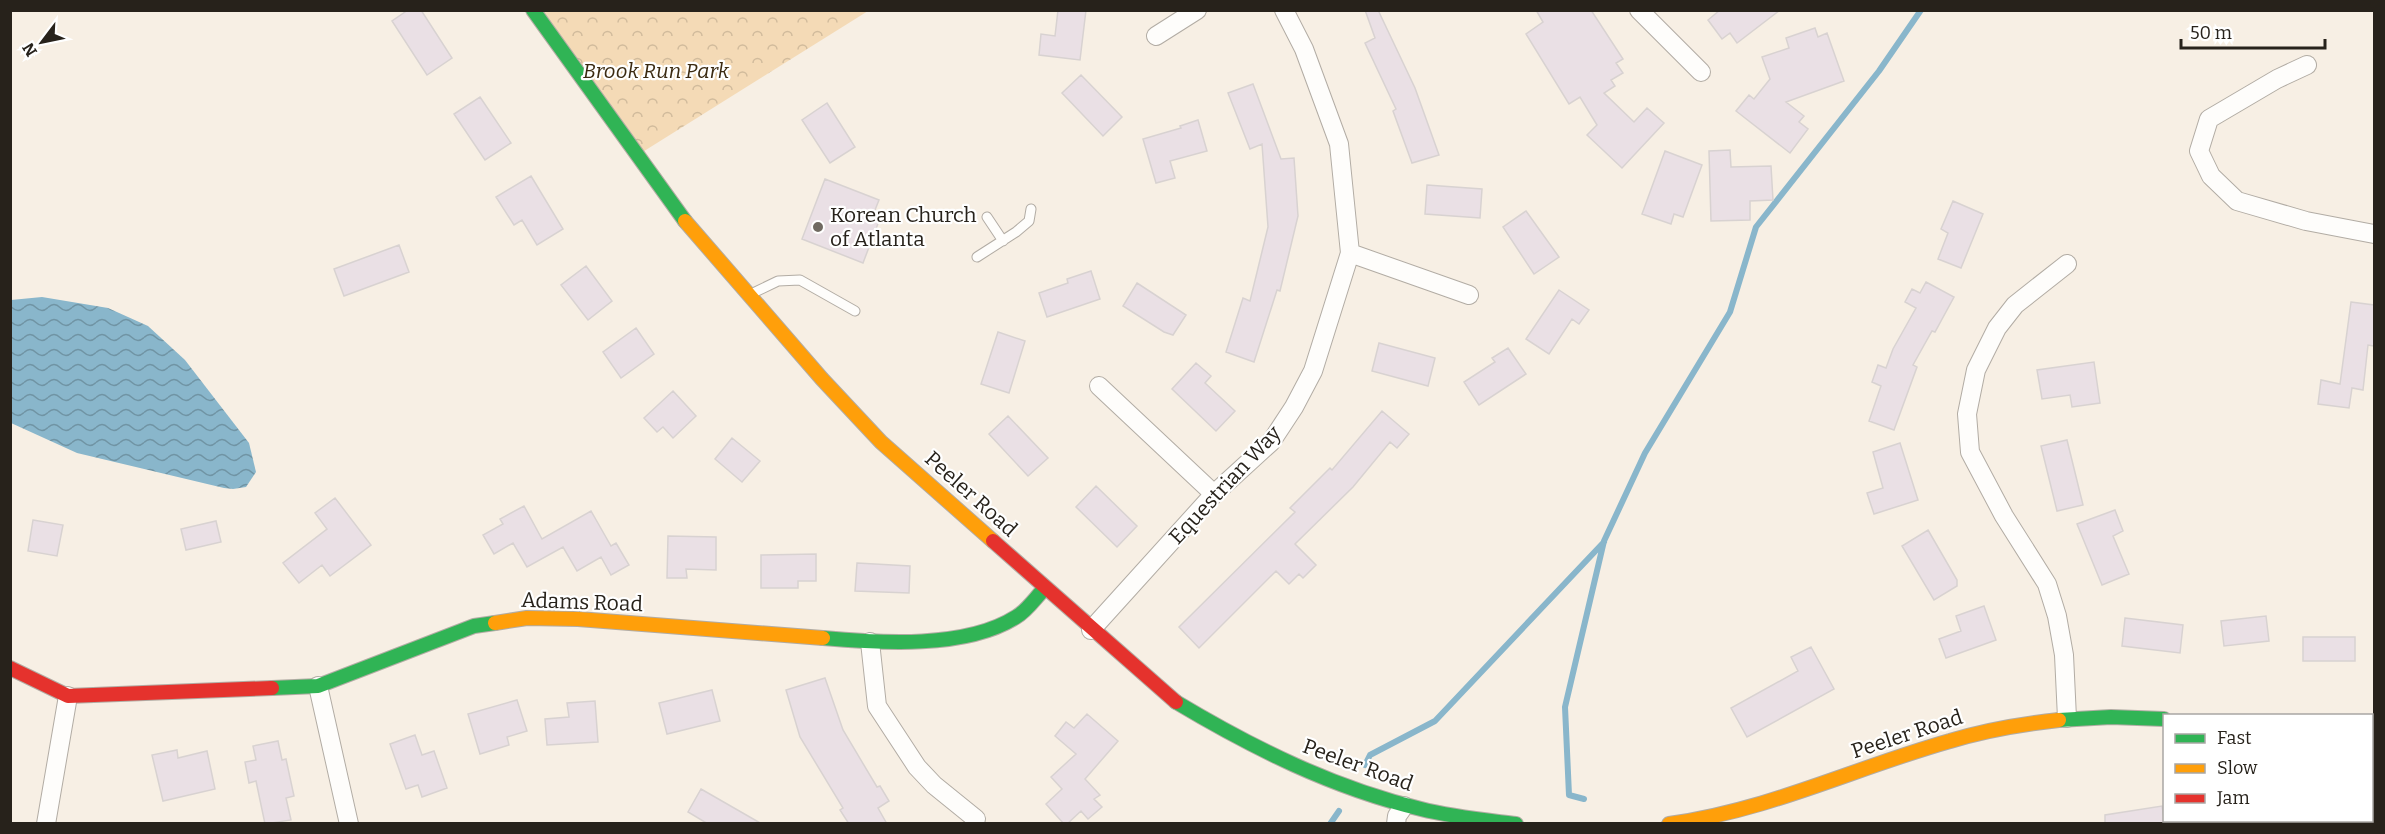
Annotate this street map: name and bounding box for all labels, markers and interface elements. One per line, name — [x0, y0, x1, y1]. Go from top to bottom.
north arrow — [12, 12, 72, 72]
scale bar — [2181, 12, 2325, 50]
text: 50 m — [2190, 22, 2232, 44]
text: N — [18, 39, 41, 60]
park label: Brook Run Park — [583, 58, 730, 84]
place label: Korean Church of Atlanta — [830, 202, 977, 252]
marker: Korean Church of Atlanta — [811, 220, 825, 234]
street label: Equestrian Way — [1163, 420, 1287, 550]
street label: Peeler Road — [919, 446, 1023, 542]
street label: Adams Road — [521, 587, 643, 617]
street label: Peeler Road — [1848, 704, 1966, 764]
legend — [2163, 714, 2373, 822]
text: Fast — [2217, 727, 2252, 749]
street label: Peeler Road — [1299, 733, 1417, 797]
text: Slow — [2217, 757, 2258, 779]
text: Jam — [2216, 787, 2250, 809]

